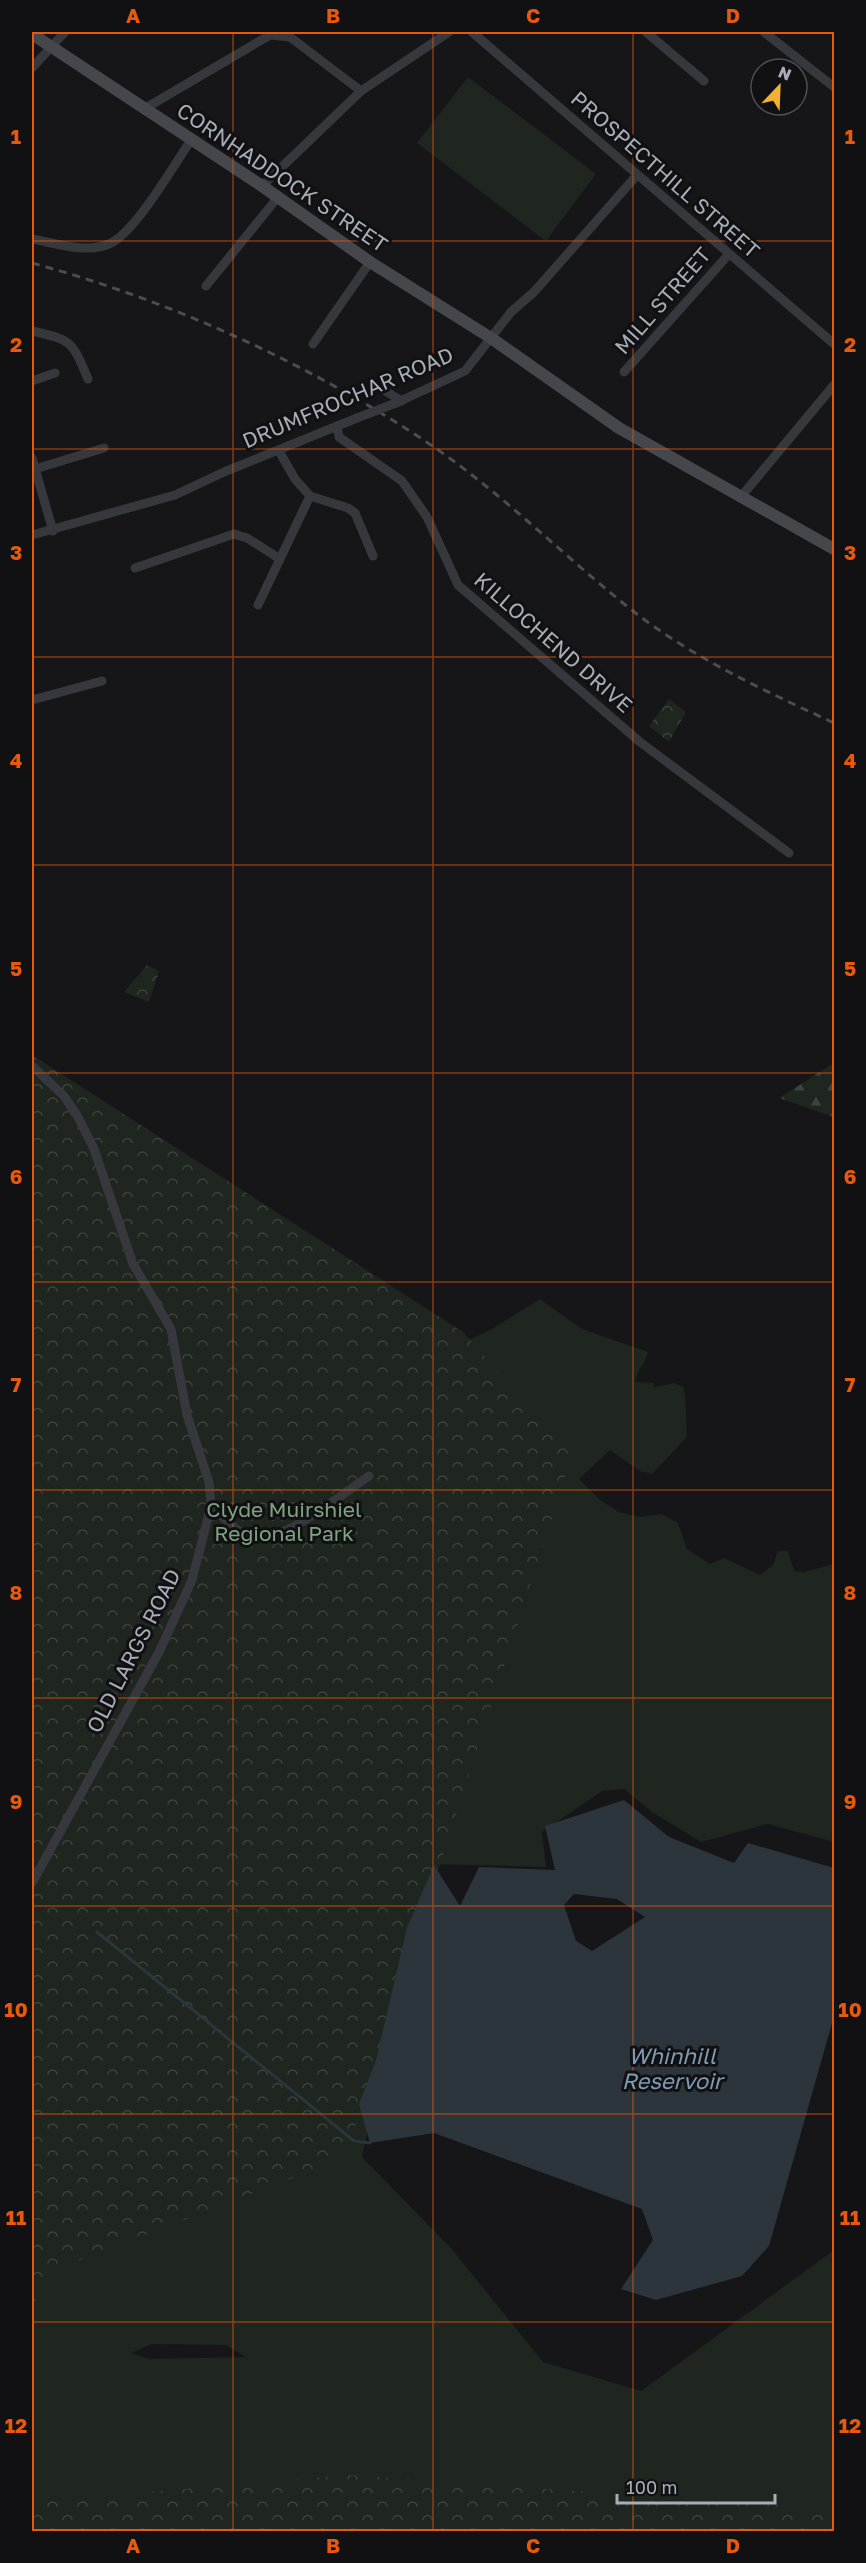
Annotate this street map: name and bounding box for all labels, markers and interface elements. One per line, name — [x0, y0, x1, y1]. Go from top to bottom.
text: A — [126, 3, 140, 27]
text: B — [326, 3, 340, 27]
text: C — [526, 3, 540, 27]
text: D — [726, 3, 740, 27]
north arrow — [749, 57, 809, 117]
text: N — [775, 62, 794, 85]
street label: PROSPECTHILL STREET — [566, 85, 765, 263]
street label: CORNHADDOCK STREET — [172, 97, 393, 257]
text: 1 — [11, 124, 21, 148]
text: 1 — [845, 124, 855, 148]
street label: MILL STREET — [609, 242, 716, 359]
text: 2 — [10, 332, 22, 356]
text: 2 — [844, 332, 856, 356]
street label: DRUMFROCHAR ROAD — [238, 341, 457, 453]
text: 3 — [10, 540, 22, 564]
text: 3 — [844, 540, 856, 564]
street label: KILLOCHEND DRIVE — [469, 566, 638, 718]
text: 4 — [10, 748, 22, 772]
text: 4 — [844, 748, 856, 772]
text: 5 — [10, 956, 22, 980]
text: 5 — [844, 956, 856, 980]
text: 6 — [10, 1164, 22, 1188]
text: 6 — [844, 1164, 856, 1188]
text: 7 — [11, 1372, 22, 1396]
text: 7 — [845, 1372, 856, 1396]
park label: Clyde Muirshiel Regional Park — [206, 1496, 362, 1546]
street label: OLD LARGS ROAD — [81, 1564, 186, 1737]
text: 8 — [10, 1580, 22, 1604]
text: 8 — [844, 1580, 856, 1604]
text: 9 — [10, 1789, 22, 1813]
text: 9 — [844, 1789, 856, 1813]
text: 10 — [4, 1997, 28, 2021]
text: 10 — [838, 1997, 862, 2021]
water label: Whinhill Reservoir — [622, 2042, 726, 2094]
text: 11 — [6, 2205, 26, 2229]
text: 11 — [840, 2205, 860, 2229]
text: 12 — [5, 2413, 27, 2437]
text: 12 — [839, 2413, 861, 2437]
scale bar — [617, 2467, 774, 2505]
text: 100 m — [626, 2476, 677, 2498]
text: A — [126, 2533, 140, 2557]
text: B — [326, 2533, 340, 2557]
text: C — [526, 2533, 540, 2557]
text: D — [726, 2533, 740, 2557]

